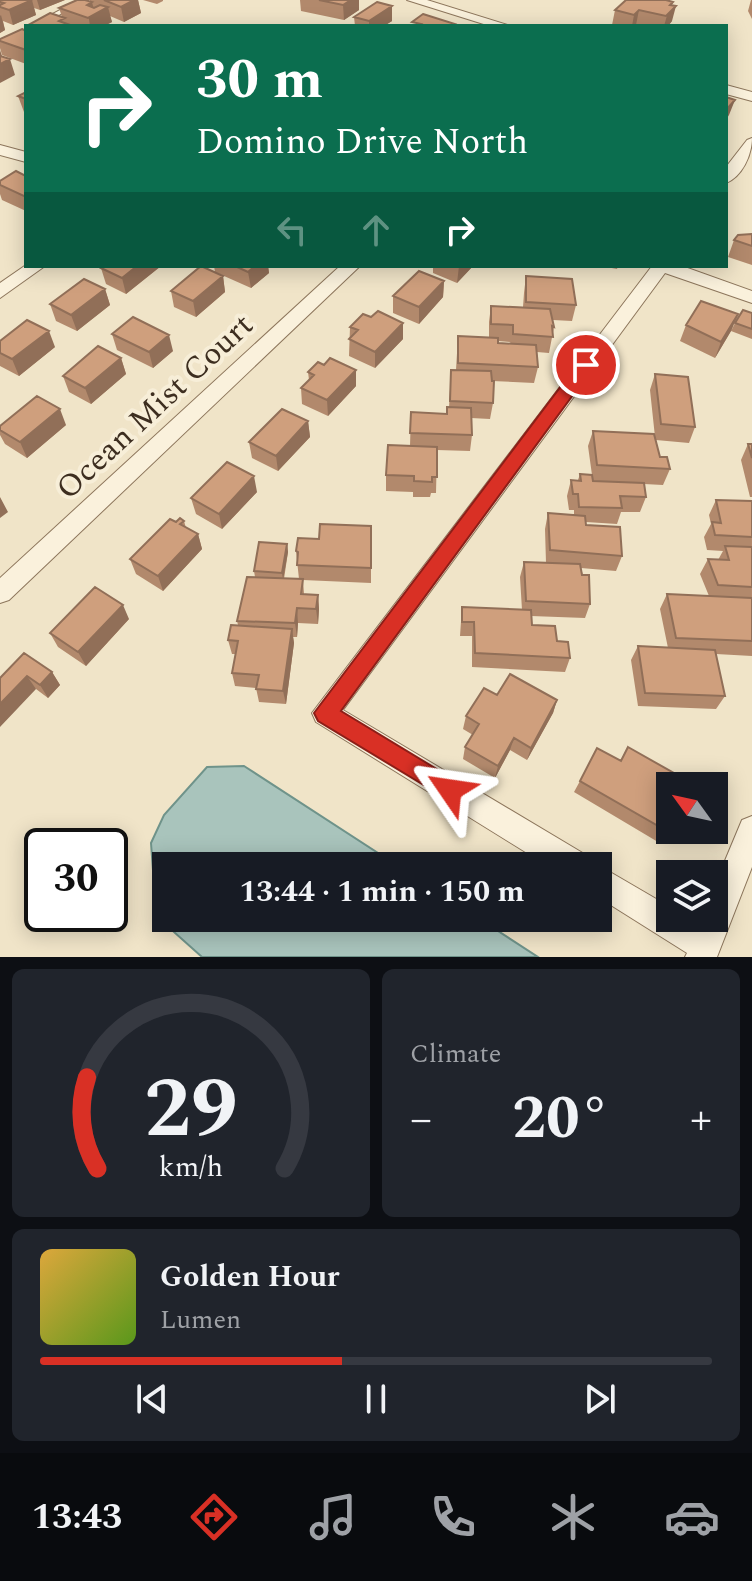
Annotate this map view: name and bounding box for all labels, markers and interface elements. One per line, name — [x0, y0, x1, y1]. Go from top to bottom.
text: 30 m — [196, 38, 323, 123]
icon: right — [64, 56, 168, 160]
text: Domino Drive North — [196, 115, 528, 170]
icon: left — [270, 208, 314, 252]
icon: ahead — [354, 208, 398, 252]
icon: right — [438, 208, 482, 252]
street label: Ocean Mist Court — [45, 302, 265, 512]
pin — [552, 331, 620, 399]
icon: arrive — [564, 343, 608, 387]
position arrow — [408, 748, 492, 832]
north arrow — [656, 772, 728, 844]
map controls — [656, 772, 728, 932]
speed limit sign: 30 — [24, 828, 128, 932]
button: layers — [656, 860, 728, 932]
text: 13:44 · 1 min · 150 m — [239, 869, 525, 915]
text: Climate — [410, 1034, 501, 1074]
text: 29 — [144, 1047, 238, 1174]
text: 20° — [512, 1073, 610, 1165]
text: − — [410, 1086, 432, 1153]
text: + — [690, 1086, 712, 1153]
text: km/h — [159, 1146, 223, 1189]
text: Golden Hour — [160, 1254, 340, 1300]
text: Lumen — [160, 1300, 241, 1340]
icon: previous — [130, 1377, 174, 1421]
icon: pause — [354, 1377, 398, 1421]
icon: next — [578, 1377, 622, 1421]
icon: directions — [186, 1489, 242, 1545]
icon: music — [305, 1489, 361, 1545]
icon: phone — [425, 1489, 481, 1545]
icon: climate — [545, 1489, 601, 1545]
icon: car — [664, 1489, 720, 1545]
text: 13:43 — [32, 1490, 122, 1545]

